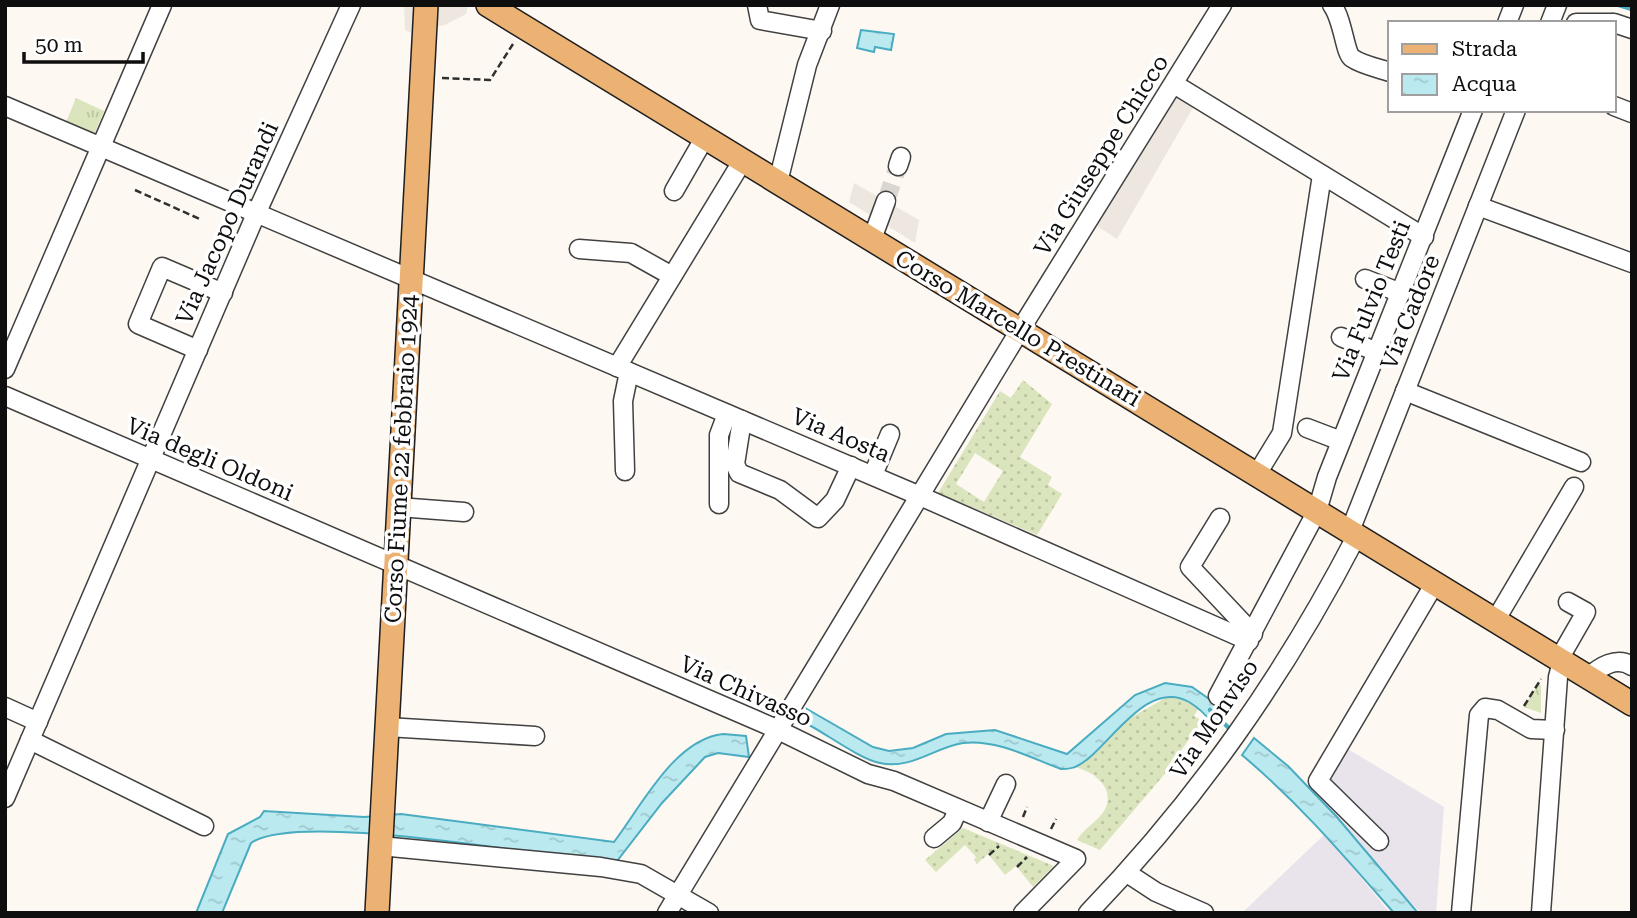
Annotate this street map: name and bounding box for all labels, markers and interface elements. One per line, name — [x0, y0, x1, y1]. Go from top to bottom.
scale bar — [24, 21, 144, 65]
legend — [1388, 21, 1616, 112]
text: 50 m — [35, 33, 83, 57]
text: Strada — [1452, 37, 1518, 61]
street label: Via Giuseppe Chicco — [1029, 50, 1174, 261]
text: Acqua — [1452, 72, 1517, 96]
street label: Via Jacopo Durandi — [171, 118, 284, 329]
street label: Via Fulvio Testi — [1327, 217, 1416, 385]
street label: Corso Marcello Prestinari — [890, 244, 1145, 412]
street label: Via Cadore — [1375, 251, 1446, 373]
street label: Corso Fiume 22 febbraio 1924 — [379, 294, 424, 624]
street label: Via Aosta — [788, 403, 894, 468]
street label: Via degli Oldoni — [122, 412, 297, 507]
street label: Via Chivasso — [676, 650, 816, 733]
street label: Via Monviso — [1165, 655, 1264, 784]

